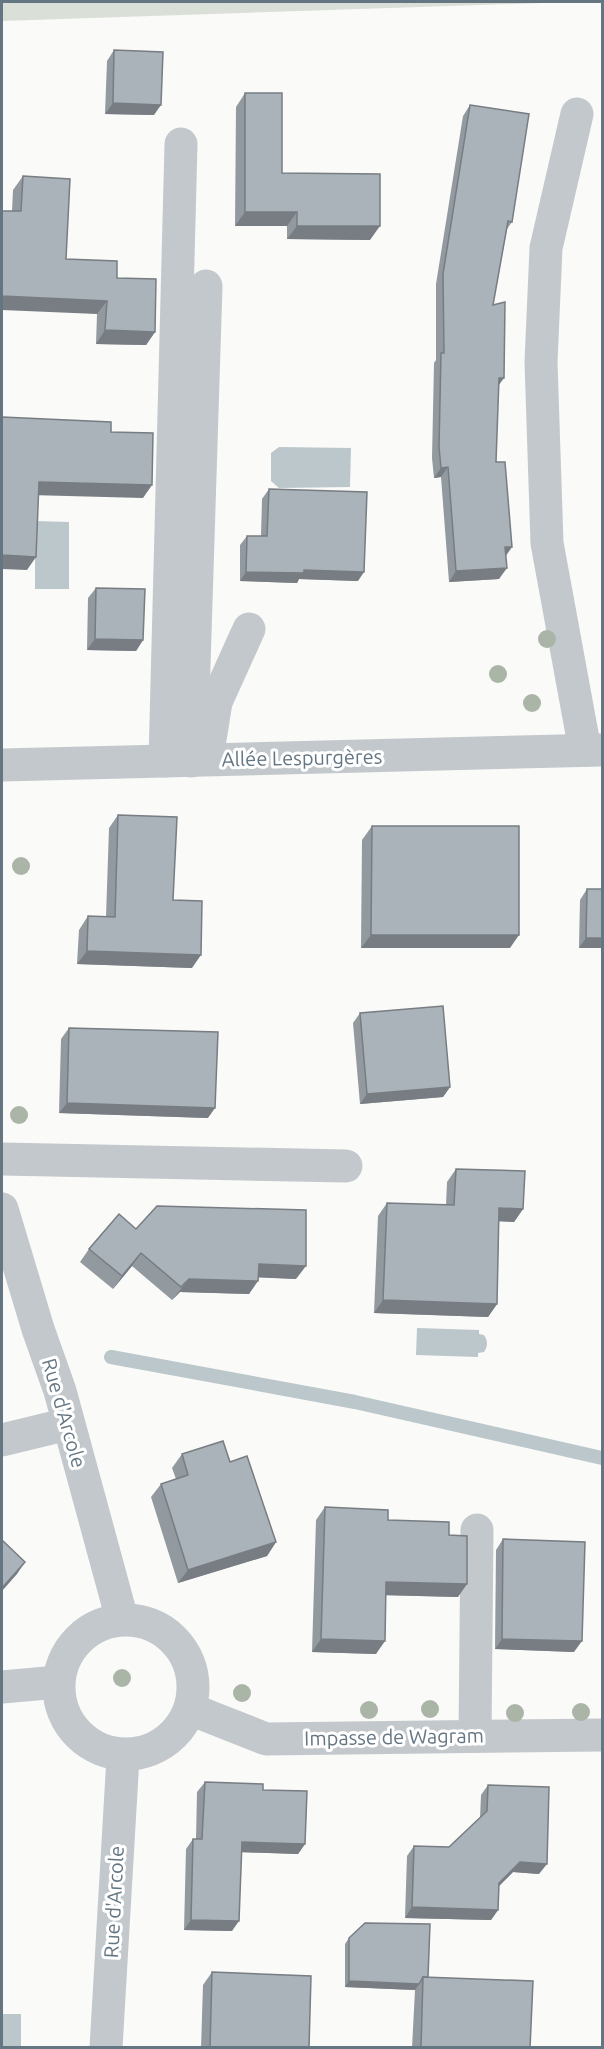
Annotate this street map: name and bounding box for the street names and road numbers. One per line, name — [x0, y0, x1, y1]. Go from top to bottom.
street label: Allée Lespurgères — [222, 745, 382, 770]
street label: Rue d'Arcole — [38, 1356, 91, 1470]
street label: Impasse de Wagram — [304, 1723, 484, 1750]
street label: Rue d'Arcole — [99, 1845, 128, 1959]

